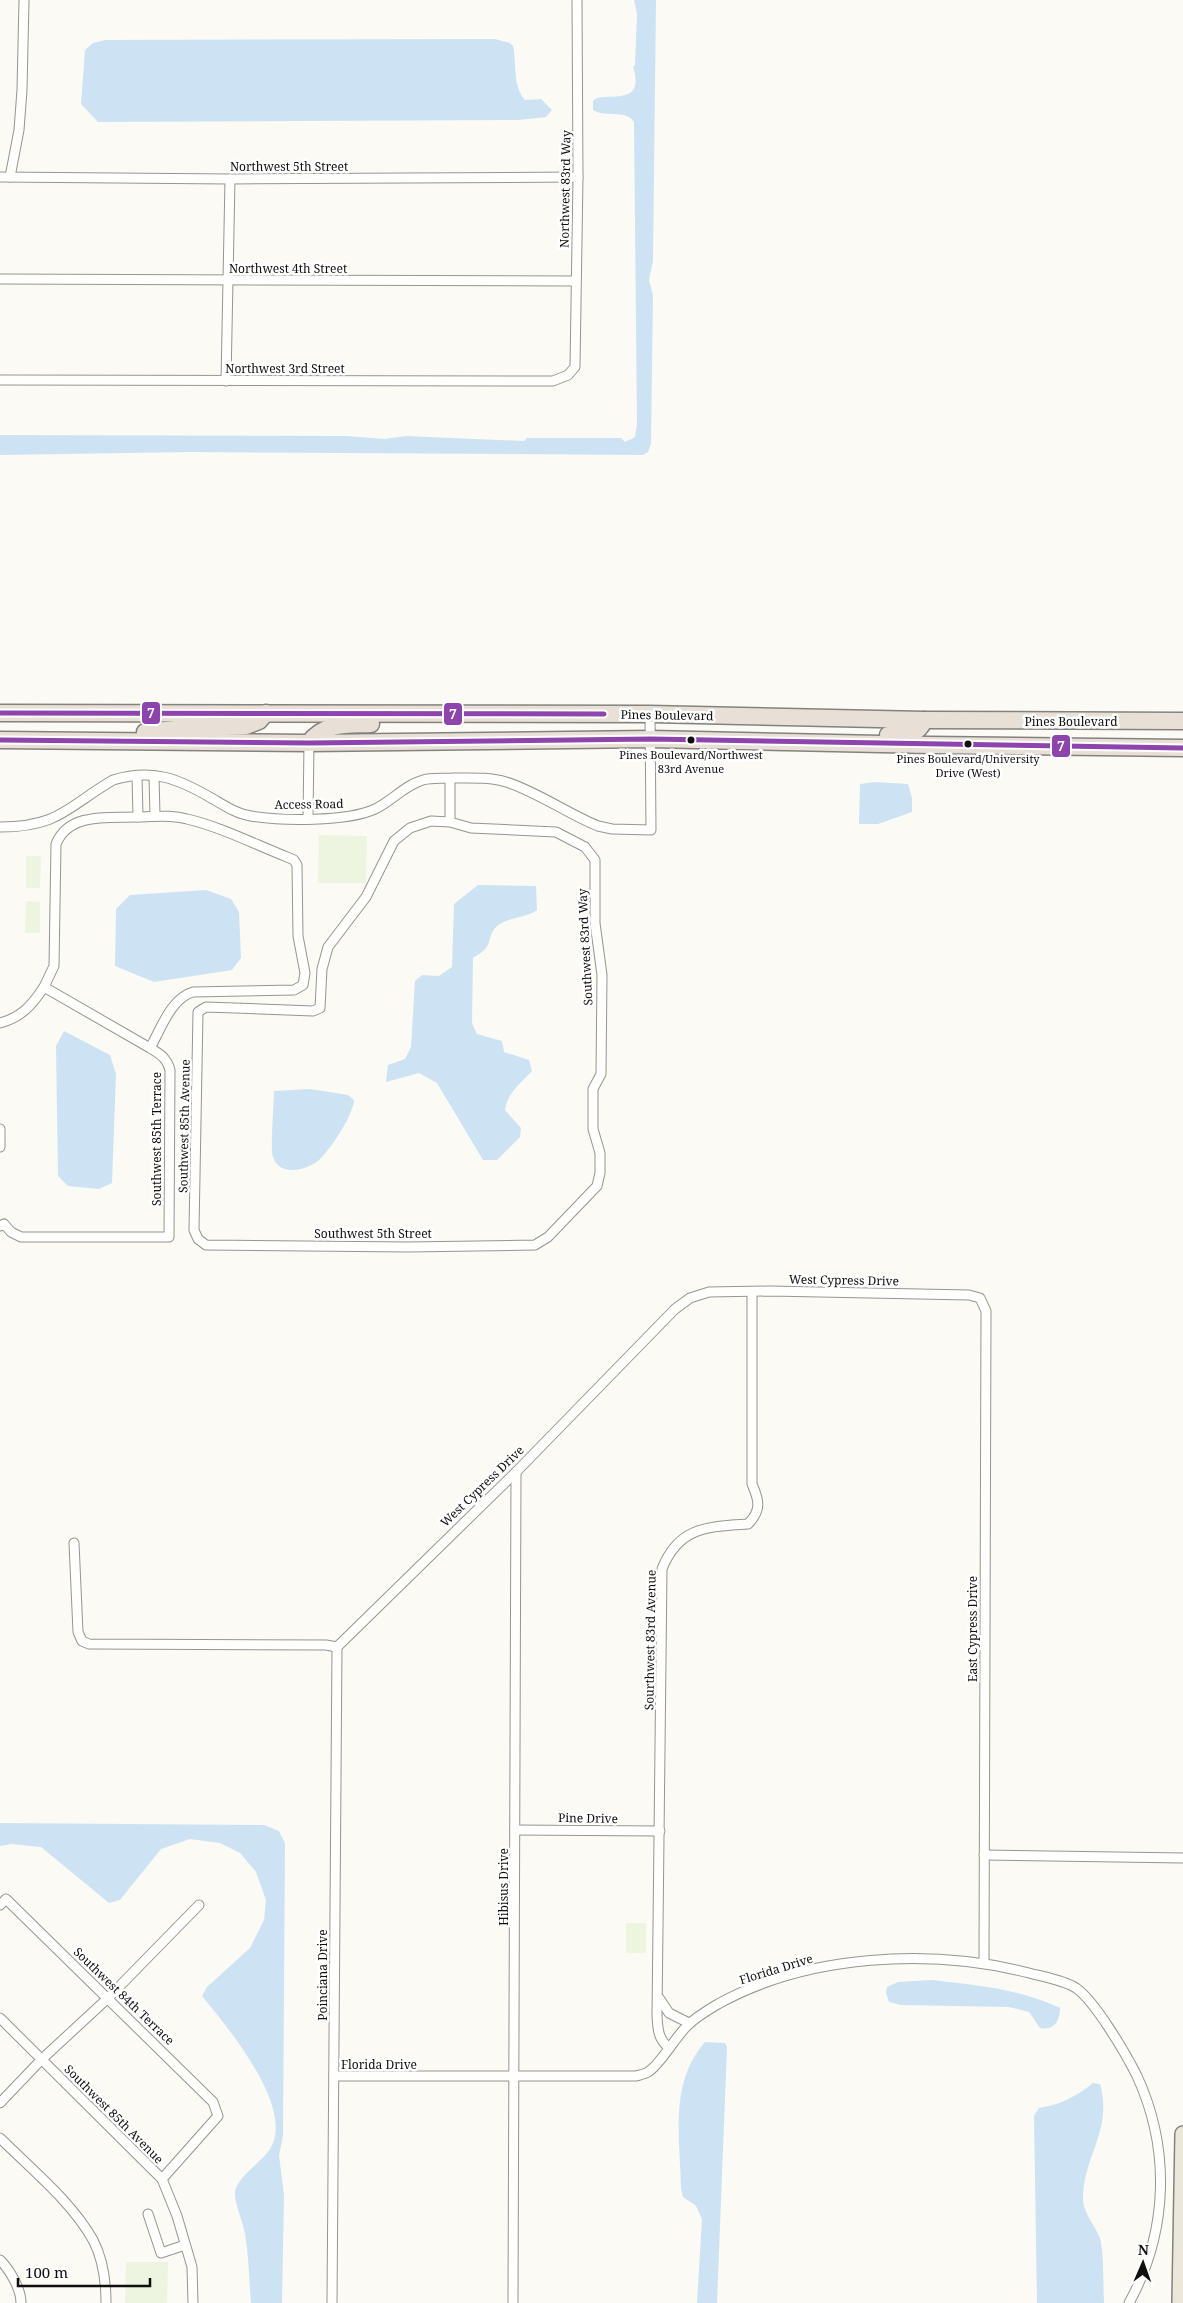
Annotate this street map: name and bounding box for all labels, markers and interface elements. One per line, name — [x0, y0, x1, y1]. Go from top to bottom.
street label: Northwest 83rd Way — [555, 130, 575, 248]
street label: Northwest 5th Street — [230, 158, 348, 175]
street label: Northwest 4th Street — [229, 260, 347, 277]
street label: Northwest 3rd Street — [225, 360, 345, 377]
line badge: 7 — [141, 701, 161, 725]
line badge: 7 — [443, 702, 463, 726]
text: 7 — [147, 703, 155, 722]
text: 7 — [449, 704, 457, 723]
street label: Pines Boulevard — [620, 706, 714, 724]
street label: Pines Boulevard — [1024, 713, 1118, 730]
line badge: 7 — [1051, 734, 1071, 758]
marker: Pines Boulevard/Northwest 83rd Avenue — [686, 735, 696, 745]
text: 7 — [1057, 736, 1065, 755]
marker: Pines Boulevard/University Drive (West) — [963, 739, 973, 749]
place label: Pines Boulevard/Northwest 83rd Avenue — [619, 747, 763, 776]
place label: Pines Boulevard/University Drive (West) — [897, 751, 1040, 780]
street label: Access Road — [274, 795, 344, 813]
street label: Southwest 83rd Way — [573, 888, 597, 1006]
street label: Southwest 85th Avenue — [174, 1059, 194, 1193]
street label: Southwest 85th Terrace — [148, 1072, 165, 1206]
street label: Southwest 5th Street — [314, 1225, 432, 1242]
street label: West Cypress Drive — [789, 1271, 899, 1289]
street label: West Cypress Drive — [436, 1442, 528, 1530]
street label: Sourthwest 83rd Avenue — [640, 1570, 660, 1710]
street label: East Cypress Drive — [964, 1576, 981, 1682]
street label: Pine Drive — [558, 1809, 618, 1827]
street label: Hibisus Drive — [495, 1848, 512, 1926]
street label: Poinciana Drive — [314, 1929, 331, 2021]
street label: Southwest 84th Terrace — [70, 1943, 178, 2049]
street label: Florida Drive — [737, 1950, 815, 1988]
street label: Florida Drive — [341, 2056, 417, 2073]
street label: Southwest 85th Avenue — [61, 2061, 167, 2167]
north arrow — [1118, 2238, 1168, 2288]
text: N — [1138, 2240, 1149, 2259]
scale bar — [18, 2256, 150, 2288]
text: 100 m — [25, 2262, 68, 2282]

